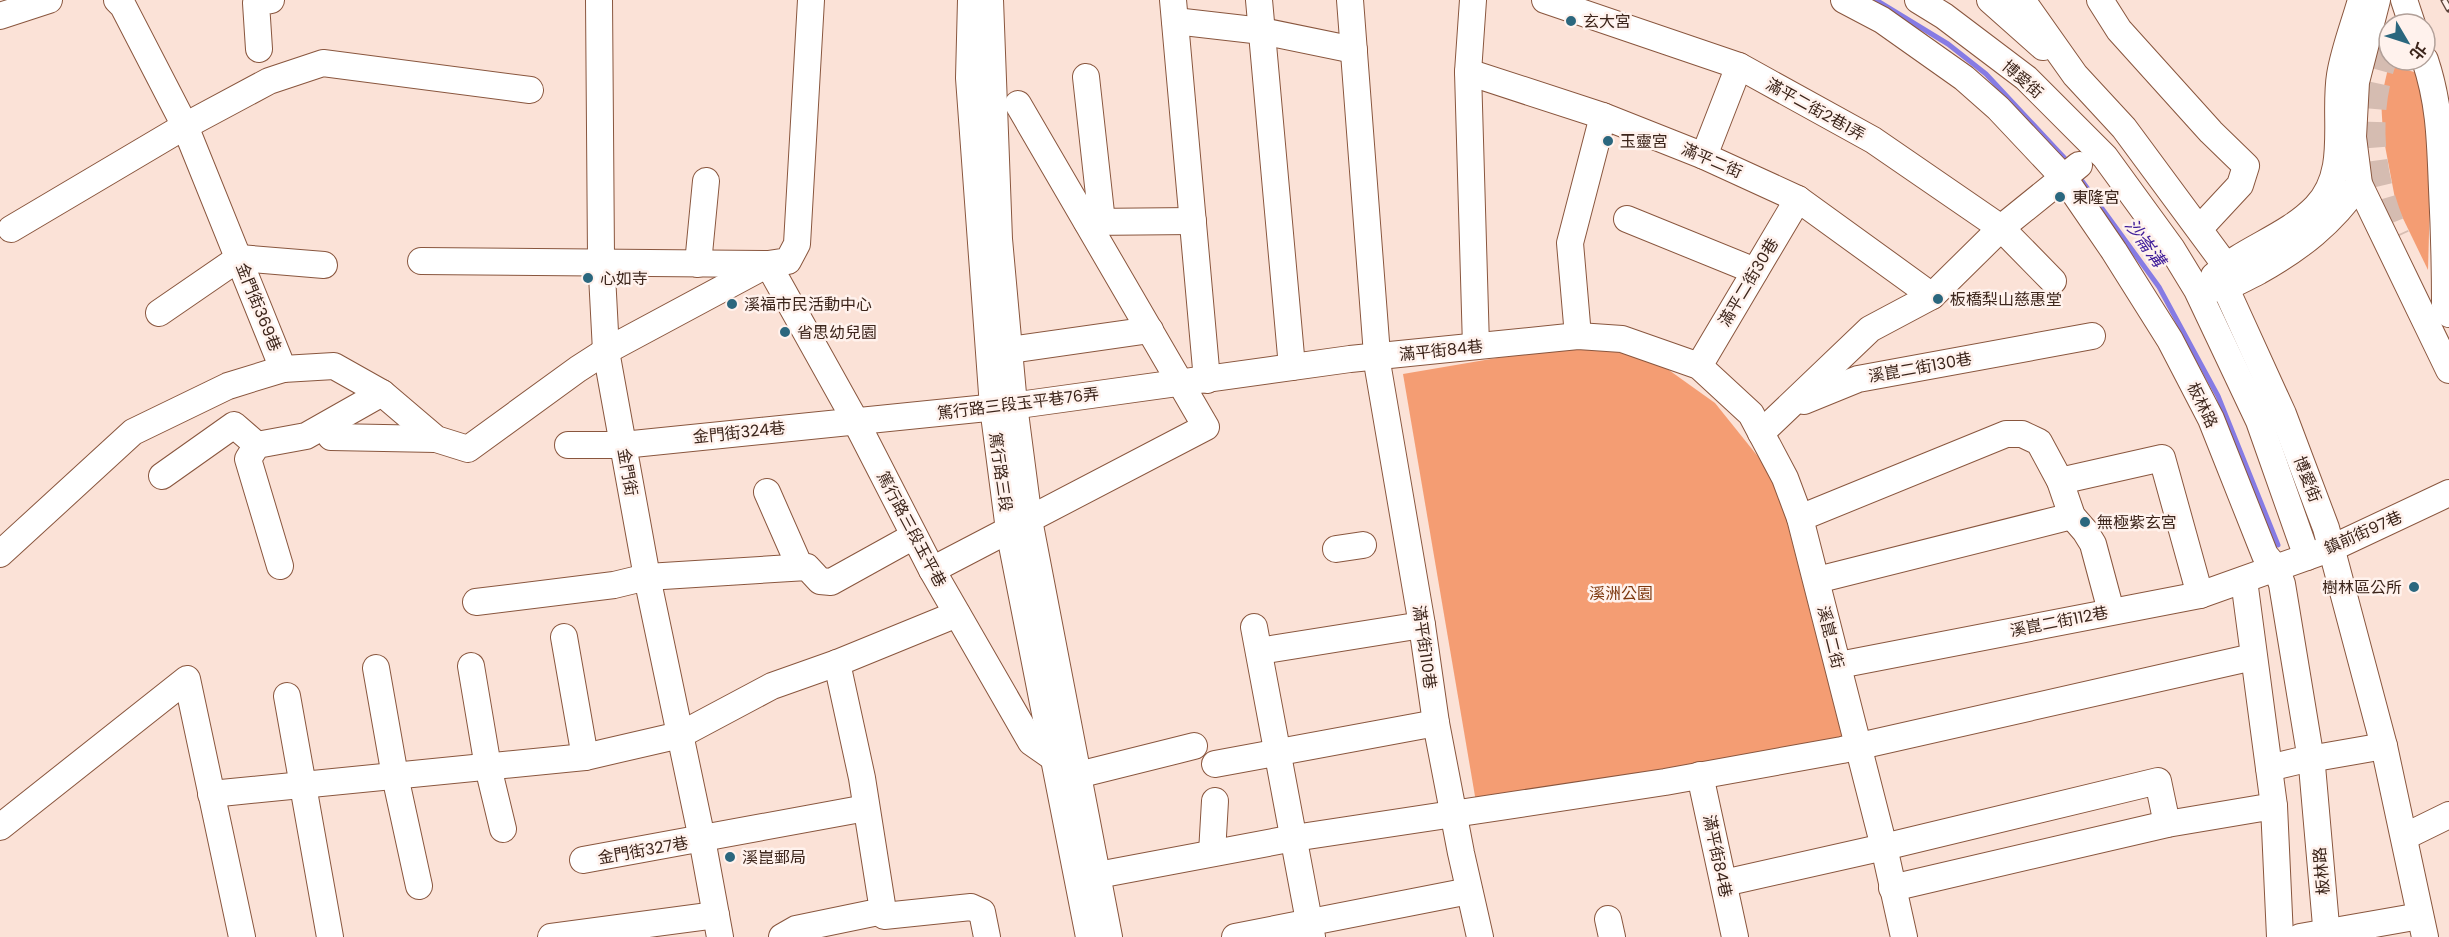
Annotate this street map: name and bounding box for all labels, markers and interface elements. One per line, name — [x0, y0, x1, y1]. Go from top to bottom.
place label: 玄大宮 — [1583, 10, 1631, 33]
north arrow — [2377, 12, 2437, 72]
marker: 玄大宮 — [1564, 14, 1578, 28]
text: 北 — [2404, 38, 2432, 65]
street label: 博愛街 — [1997, 55, 2048, 104]
street label: 滿平二街2巷1弄 — [1762, 73, 1870, 146]
place label: 玉靈宮 — [1620, 130, 1668, 153]
marker: 玉靈宮 — [1601, 134, 1615, 148]
street label: 滿平二街 — [1678, 137, 1746, 184]
place label: 東隆宮 — [2072, 186, 2120, 209]
marker: 東隆宮 — [2053, 190, 2067, 204]
water label: 沙崙溝 — [2119, 214, 2173, 274]
street label: 滿平二街30巷 — [1713, 234, 1784, 331]
street label: 金門街369巷 — [230, 259, 287, 355]
place label: 心如寺 — [600, 267, 648, 290]
marker: 心如寺 — [581, 271, 595, 285]
place label: 板橋梨山慈惠堂 — [1950, 288, 2062, 311]
marker: 板橋梨山慈惠堂 — [1931, 292, 1945, 306]
place label: 溪福市民活動中心 — [744, 293, 872, 316]
marker: 溪福市民活動中心 — [725, 297, 739, 311]
place label: 省思幼兒園 — [797, 321, 877, 344]
marker: 省思幼兒園 — [778, 325, 792, 339]
street label: 滿平街84巷 — [1398, 335, 1484, 366]
street label: 溪崑二街130巷 — [1867, 347, 1974, 388]
street label: 板林路 — [2182, 379, 2223, 432]
street label: 篤行路三段玉平巷76弄 — [936, 382, 1100, 425]
street label: 金門街324巷 — [692, 416, 786, 449]
street label: 篤行路三段 — [984, 431, 1017, 513]
street label: 金門街 — [612, 446, 643, 498]
street label: 博愛街 — [2288, 453, 2327, 506]
street label: 篤行路三段玉平巷 — [871, 467, 952, 591]
street label: 鎮前街97巷 — [2321, 505, 2406, 560]
place label: 無極紫玄宮 — [2097, 511, 2177, 534]
marker: 無極紫玄宮 — [2078, 515, 2092, 529]
place label: 樹林區公所 — [2322, 576, 2402, 599]
marker: 樹林區公所 — [2407, 580, 2421, 594]
park label: 溪洲公園 — [1589, 582, 1653, 605]
street label: 溪崑二街112巷 — [2008, 601, 2110, 642]
street label: 溪崑二街 — [1812, 603, 1849, 671]
street label: 滿平街110巷 — [1407, 604, 1442, 690]
street label: 滿平街84巷 — [1698, 813, 1738, 900]
street label: 金門街327巷 — [596, 831, 690, 870]
place label: 溪崑郵局 — [742, 846, 806, 869]
street label: 板林路 — [2308, 846, 2335, 896]
marker: 溪崑郵局 — [723, 850, 737, 864]

